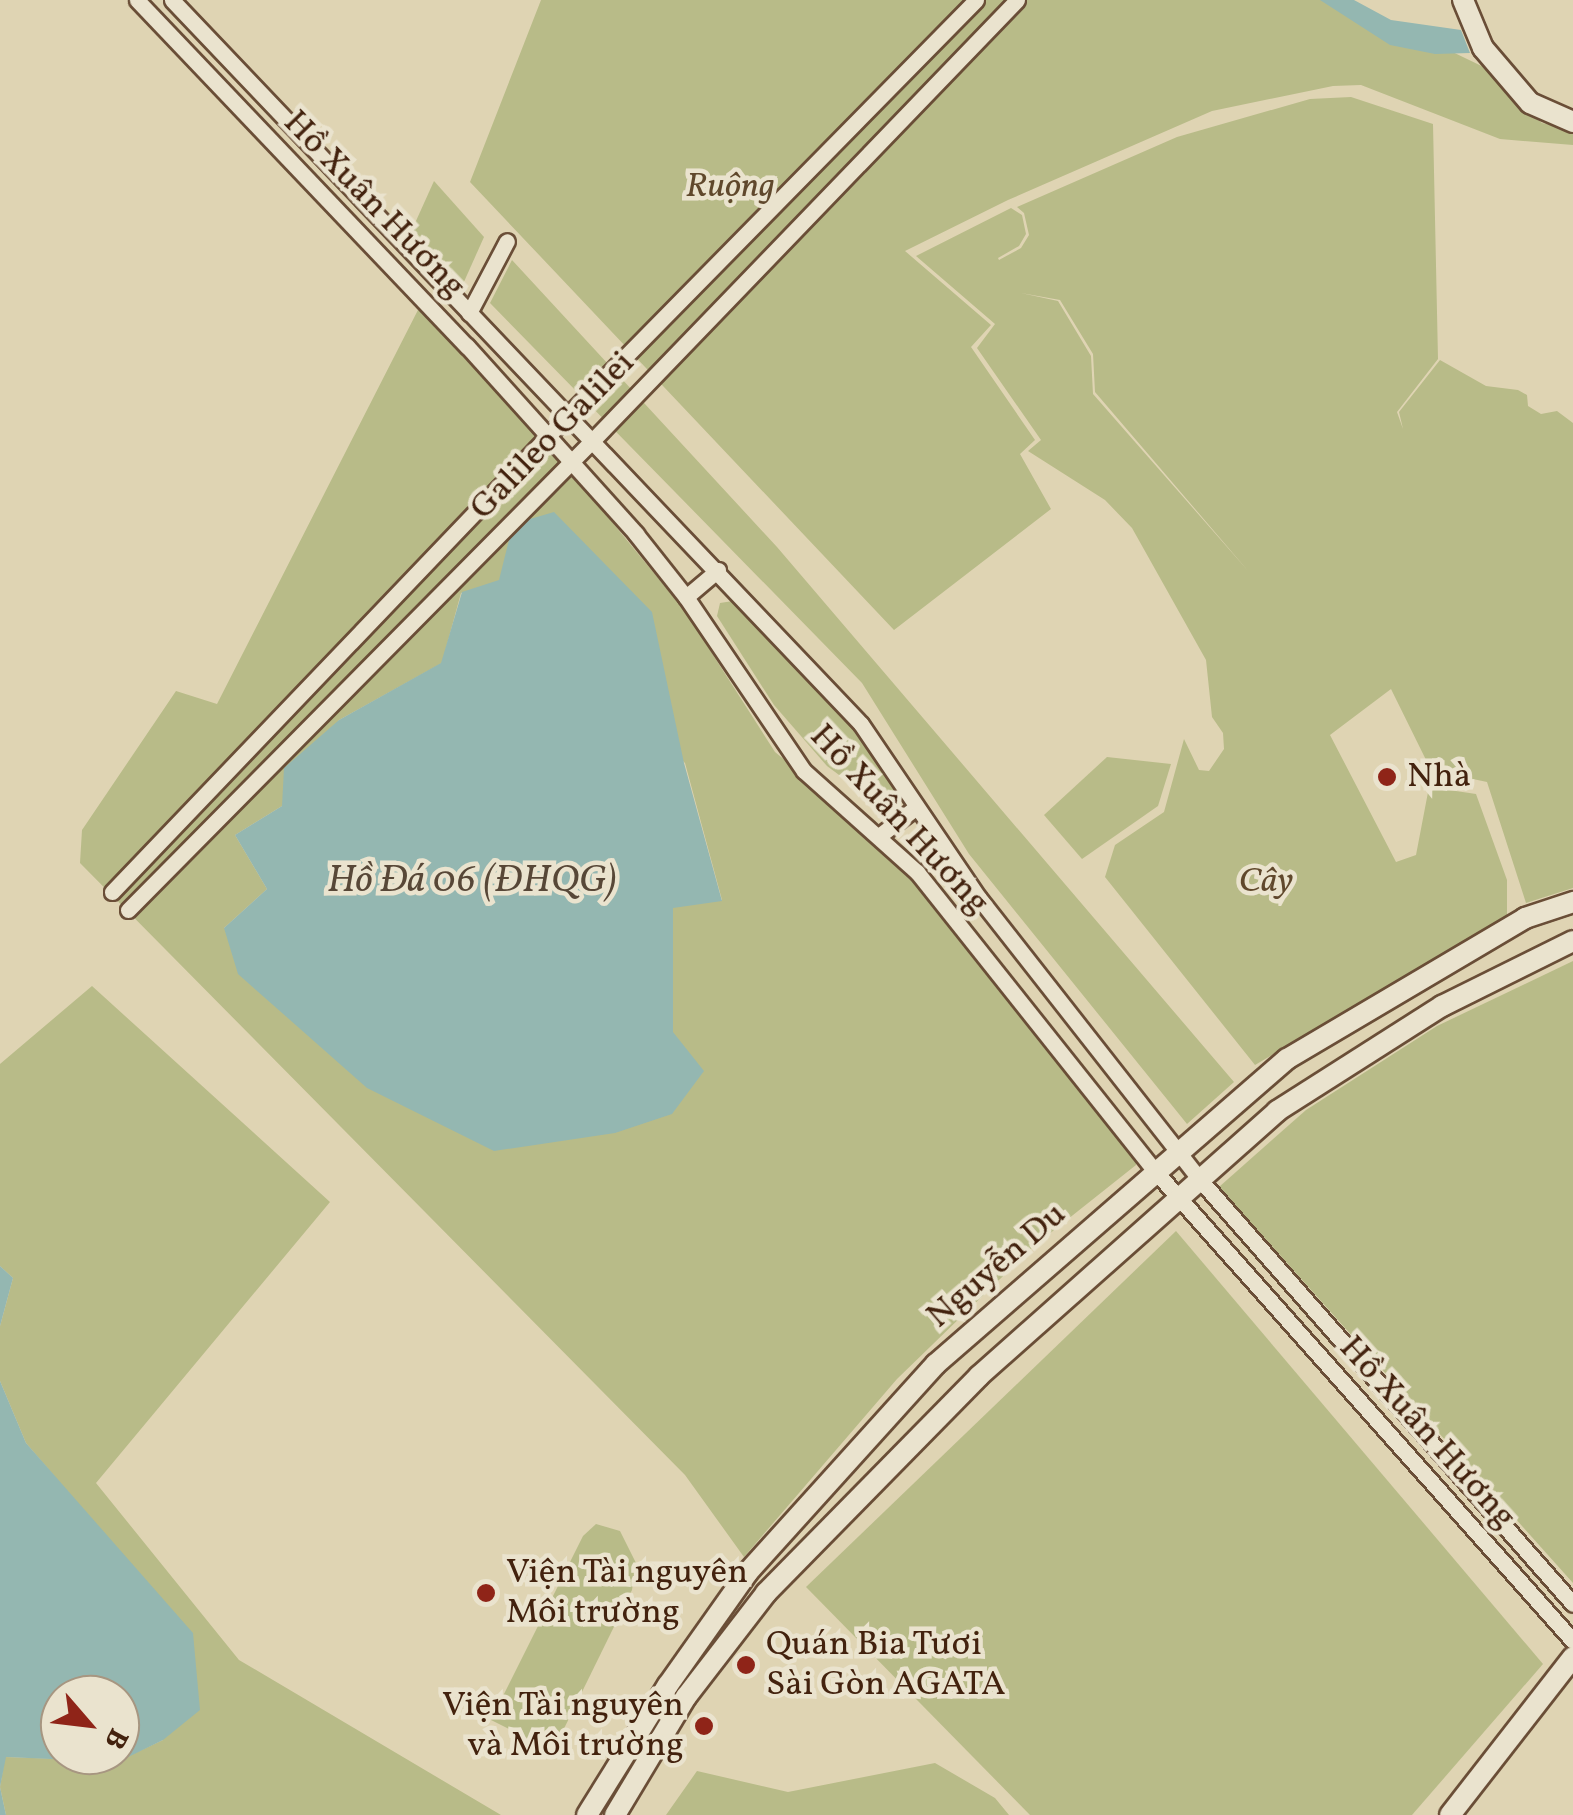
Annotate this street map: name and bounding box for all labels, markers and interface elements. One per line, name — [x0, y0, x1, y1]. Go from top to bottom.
street label: Hồ Xuân Hương — [274, 102, 474, 308]
park label: Ruộng — [685, 166, 775, 208]
street label: Galileo Galilei — [462, 343, 644, 529]
street label: Hồ Xuân Hương — [800, 716, 998, 924]
place label: Nhà — [1407, 756, 1471, 798]
marker: Nhà — [1376, 766, 1398, 788]
water label: Hồ Đá 06 (ĐHQG) — [327, 859, 617, 905]
park label: Cây — [1239, 861, 1293, 903]
street label: Nguyễn Du — [919, 1194, 1075, 1338]
street label: Hồ Xuân Hương — [1329, 1328, 1525, 1538]
place label: Viện Tài nguyên Môi trường — [506, 1552, 749, 1634]
marker: Viện Tài nguyên Môi trường — [475, 1582, 497, 1604]
place label: Quán Bia Tươi Sài Gòn AGATA — [766, 1624, 1006, 1706]
marker: Quán Bia Tươi Sài Gòn AGATA — [735, 1654, 757, 1676]
north arrow — [40, 1675, 140, 1775]
place label: Viện Tài nguyên và Môi trường — [441, 1685, 684, 1767]
marker: Viện Tài nguyên và Môi trường — [693, 1715, 715, 1737]
text: B — [94, 1721, 137, 1756]

